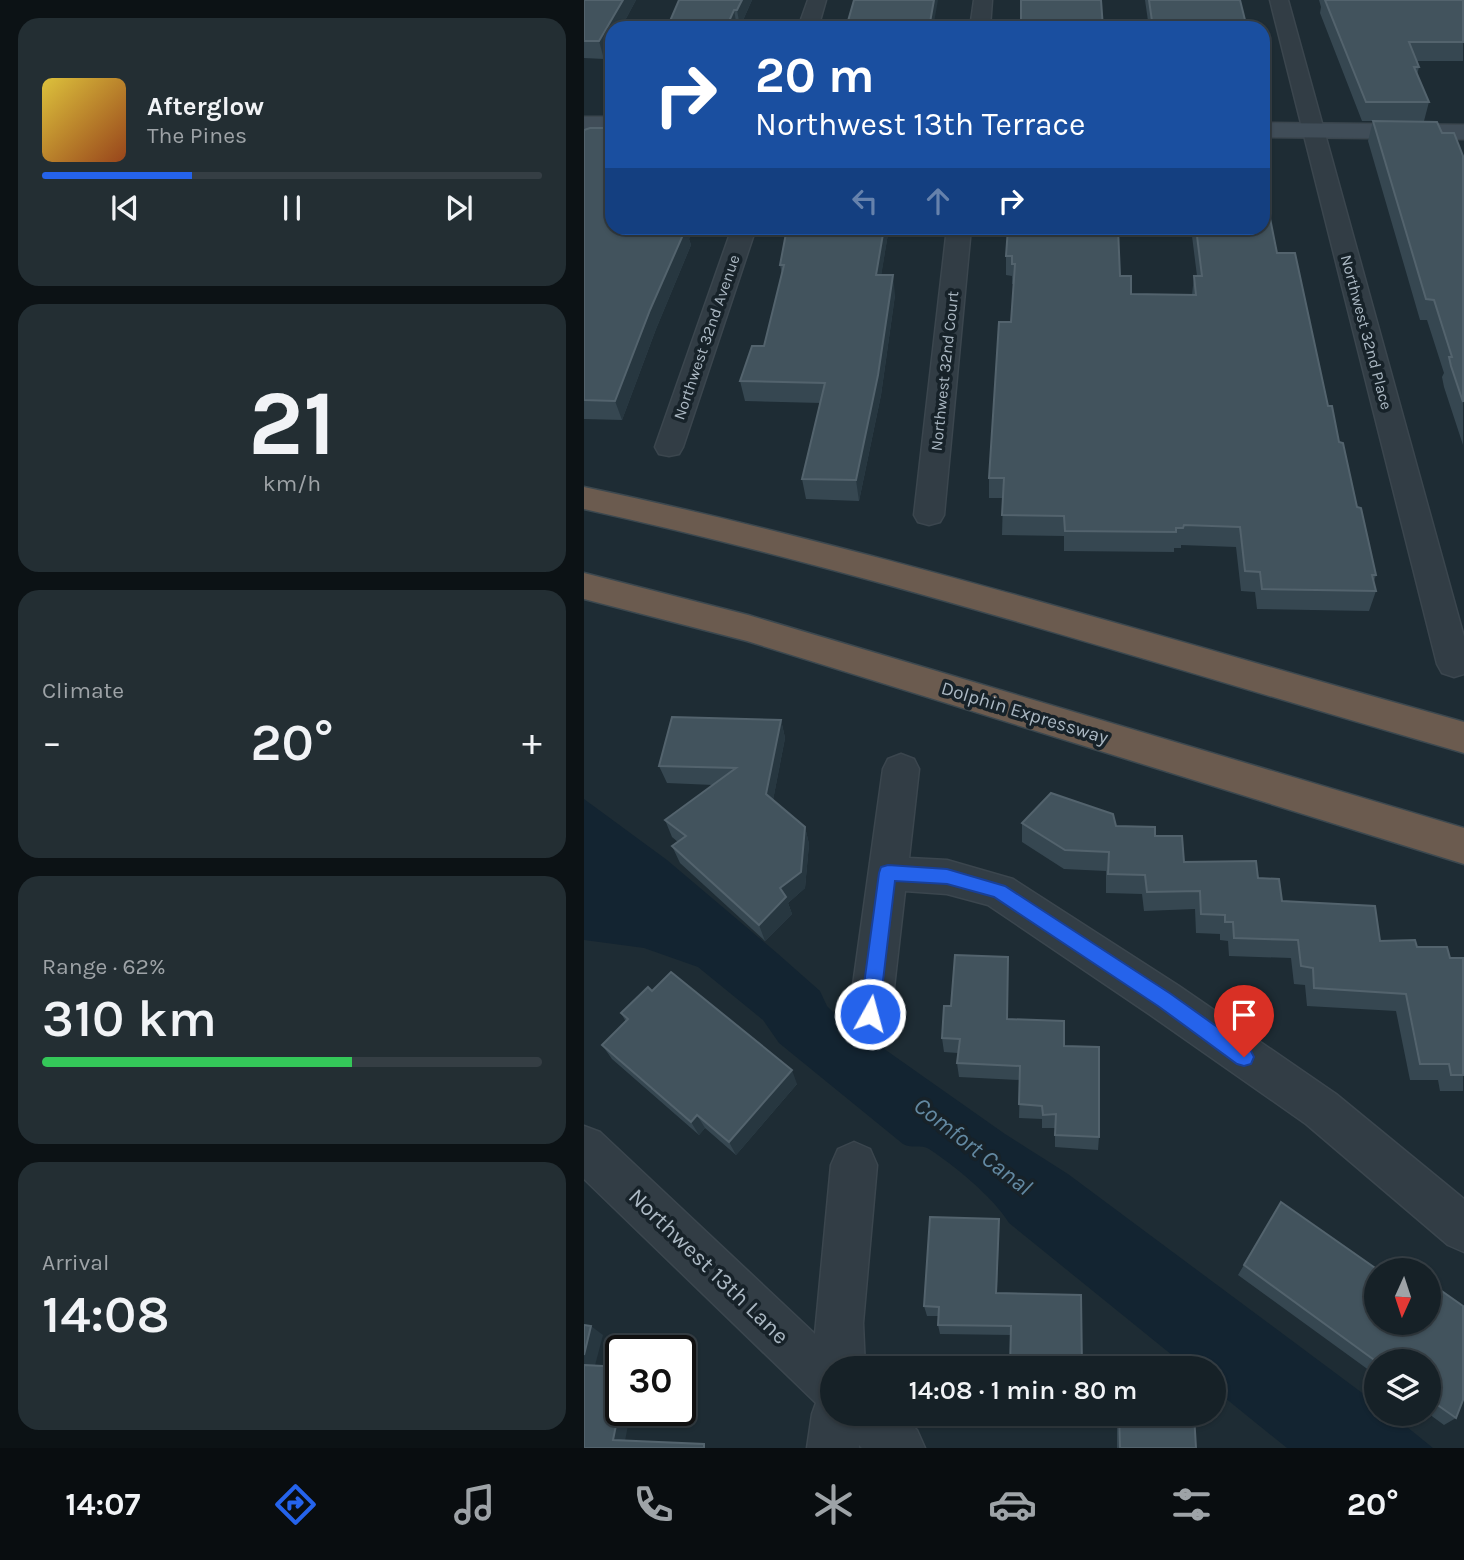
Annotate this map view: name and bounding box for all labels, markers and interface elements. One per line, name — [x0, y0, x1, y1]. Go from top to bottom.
text: 20 m — [755, 47, 875, 104]
icon: right — [640, 49, 731, 140]
text: Afterglow — [147, 91, 264, 122]
text: Northwest 13th Terrace — [755, 106, 1086, 143]
text: The Pines — [147, 122, 247, 149]
icon: left — [846, 182, 884, 220]
icon: ahead — [919, 182, 957, 220]
icon: right — [992, 182, 1030, 220]
icon: previous — [106, 189, 144, 227]
icon: pause — [273, 189, 311, 227]
icon: next — [440, 189, 478, 227]
street label: Northwest 32nd Avenue — [669, 252, 744, 422]
street label: Northwest 32nd Place — [1337, 253, 1396, 412]
street label: Northwest 32nd Court — [927, 290, 962, 452]
text: 21 — [248, 371, 336, 477]
text: km/h — [263, 470, 321, 497]
text: Climate — [42, 677, 124, 704]
street label: Dolphin Expressway — [938, 677, 1111, 749]
text: 20° — [251, 712, 333, 773]
text: − — [42, 720, 62, 765]
text: + — [522, 720, 542, 765]
text: Range · 62% — [42, 953, 166, 980]
position arrow — [833, 977, 907, 1051]
pin — [1214, 985, 1274, 1057]
text: 310 km — [42, 988, 217, 1049]
icon: arrive — [1225, 996, 1263, 1034]
water label: Comfort Canal — [908, 1091, 1038, 1201]
street label: Northwest 13th Lane — [623, 1183, 794, 1350]
text: Arrival — [42, 1249, 109, 1276]
north arrow — [1364, 1258, 1442, 1335]
map controls — [1364, 1258, 1441, 1426]
text: 14:08 — [42, 1284, 170, 1345]
speed limit sign: 30 — [605, 1335, 696, 1426]
button: layers — [1364, 1349, 1441, 1426]
text: 14:08 · 1 min · 80 m — [909, 1375, 1137, 1406]
icon: directions — [271, 1480, 320, 1529]
icon: music — [450, 1480, 499, 1529]
icon: phone — [629, 1480, 678, 1529]
icon: climate — [809, 1480, 858, 1529]
icon: car — [988, 1480, 1037, 1529]
icon: filters — [1167, 1480, 1216, 1529]
text: 14:07 — [65, 1486, 140, 1523]
text: 20° — [1347, 1486, 1399, 1523]

